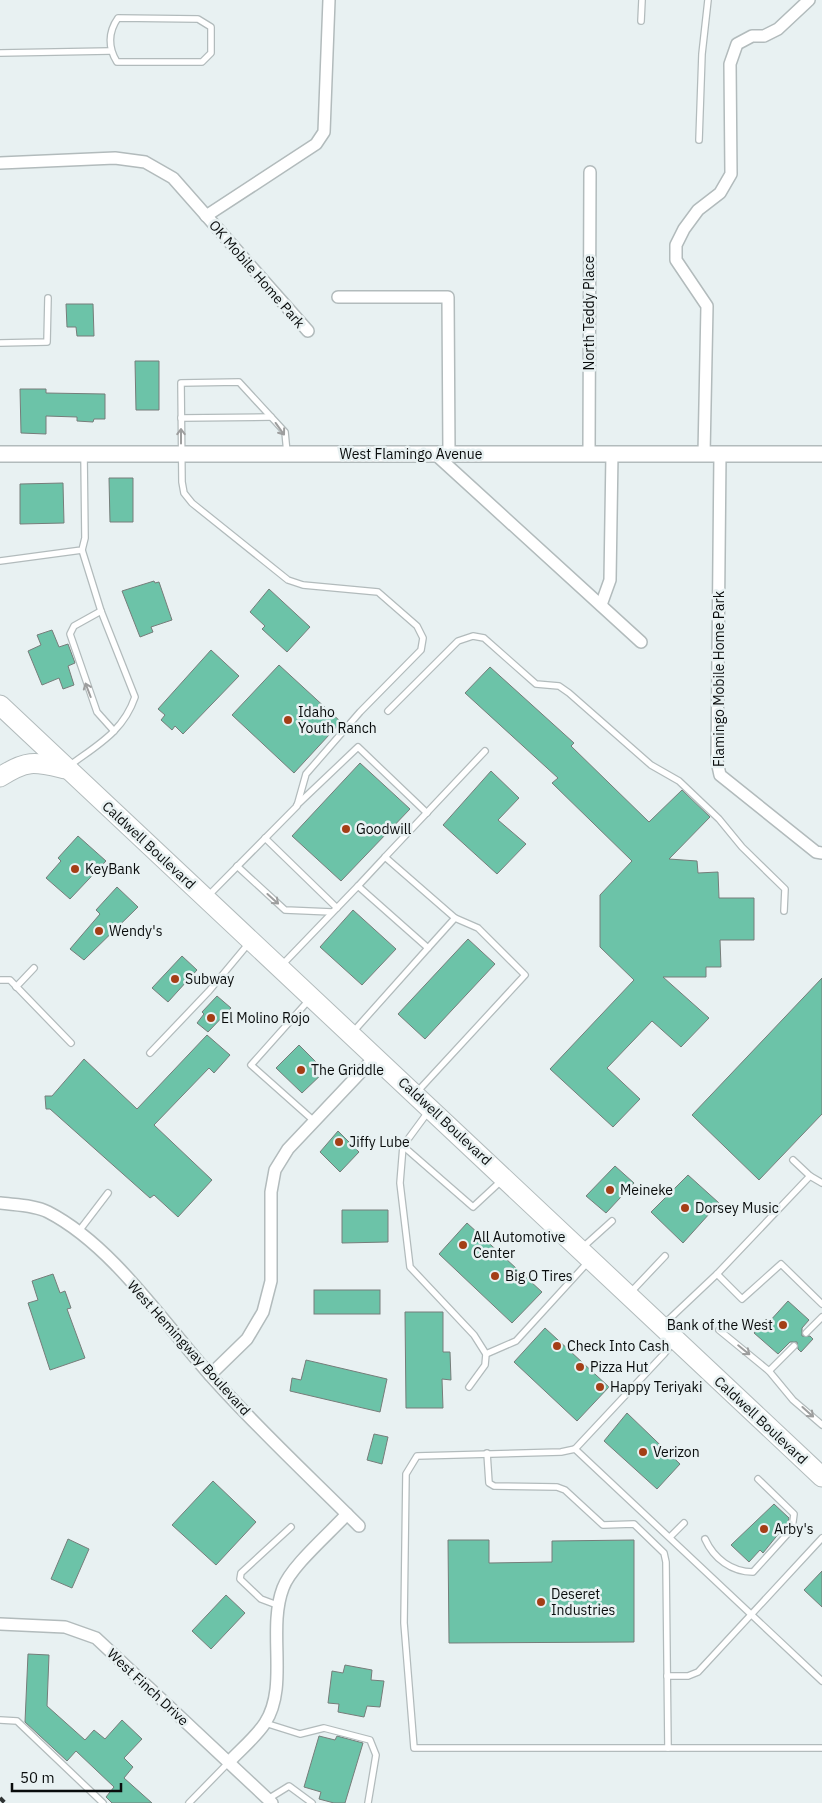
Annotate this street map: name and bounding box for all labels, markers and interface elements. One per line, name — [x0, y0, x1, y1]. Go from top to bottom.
street label: OK Mobile Home Park — [205, 216, 309, 332]
street label: North Teddy Place — [580, 255, 598, 370]
one-way arrow — [274, 422, 285, 435]
one-way arrow — [176, 429, 186, 445]
street label: West Flamingo Avenue — [340, 445, 483, 463]
street label: Flamingo Mobile Home Park — [710, 590, 728, 767]
one-way arrow — [83, 683, 93, 698]
place label: Idaho Youth Ranch — [298, 703, 377, 737]
marker: Idaho Youth Ranch — [282, 714, 294, 726]
street label: Caldwell Boulevard — [99, 797, 199, 893]
place label: Goodwill — [356, 820, 412, 838]
marker: Goodwill — [340, 823, 352, 835]
place label: KeyBank — [85, 860, 141, 878]
marker: KeyBank — [69, 863, 81, 875]
one-way arrow — [267, 893, 280, 905]
place label: Wendy's — [109, 922, 163, 940]
marker: Wendy's — [93, 925, 105, 937]
place label: Subway — [185, 970, 234, 988]
marker: Subway — [169, 973, 181, 985]
place label: El Molino Rojo — [221, 1009, 310, 1027]
marker: El Molino Rojo — [205, 1012, 217, 1024]
place label: The Griddle — [311, 1061, 384, 1079]
marker: The Griddle — [295, 1064, 307, 1076]
street label: Caldwell Boulevard — [395, 1073, 495, 1169]
place label: Jiffy Lube — [349, 1133, 410, 1151]
marker: Jiffy Lube — [333, 1136, 345, 1148]
place label: Meineke — [620, 1181, 673, 1199]
marker: Meineke — [604, 1184, 616, 1196]
place label: Dorsey Music — [695, 1199, 779, 1217]
marker: Dorsey Music — [679, 1202, 691, 1214]
place label: All Automotive Center — [473, 1228, 566, 1262]
marker: All Automotive Center — [457, 1239, 469, 1251]
place label: Big O Tires — [505, 1267, 573, 1285]
marker: Big O Tires — [489, 1270, 501, 1282]
street label: West Hemingway Boulevard — [124, 1277, 254, 1419]
place label: Bank of the West — [667, 1316, 773, 1334]
marker: Bank of the West — [777, 1319, 789, 1331]
place label: Check Into Cash — [567, 1337, 670, 1355]
marker: Check Into Cash — [551, 1340, 563, 1352]
one-way arrow — [737, 1345, 750, 1356]
place label: Pizza Hut — [590, 1358, 649, 1376]
marker: Pizza Hut — [574, 1361, 586, 1373]
street label: Caldwell Boulevard — [711, 1372, 811, 1468]
place label: Happy Teriyaki — [610, 1378, 702, 1396]
marker: Happy Teriyaki — [594, 1381, 606, 1393]
one-way arrow — [801, 1406, 814, 1418]
place label: Verizon — [653, 1443, 700, 1461]
marker: Verizon — [637, 1446, 649, 1458]
place label: Arby's — [774, 1520, 814, 1538]
marker: Arby's — [758, 1523, 770, 1535]
place label: Deseret Industries — [551, 1585, 616, 1619]
marker: Deseret Industries — [535, 1596, 547, 1608]
street label: West Finch Drive — [103, 1645, 193, 1730]
scale bar — [12, 1760, 121, 1792]
text: 50 m — [20, 1768, 55, 1787]

